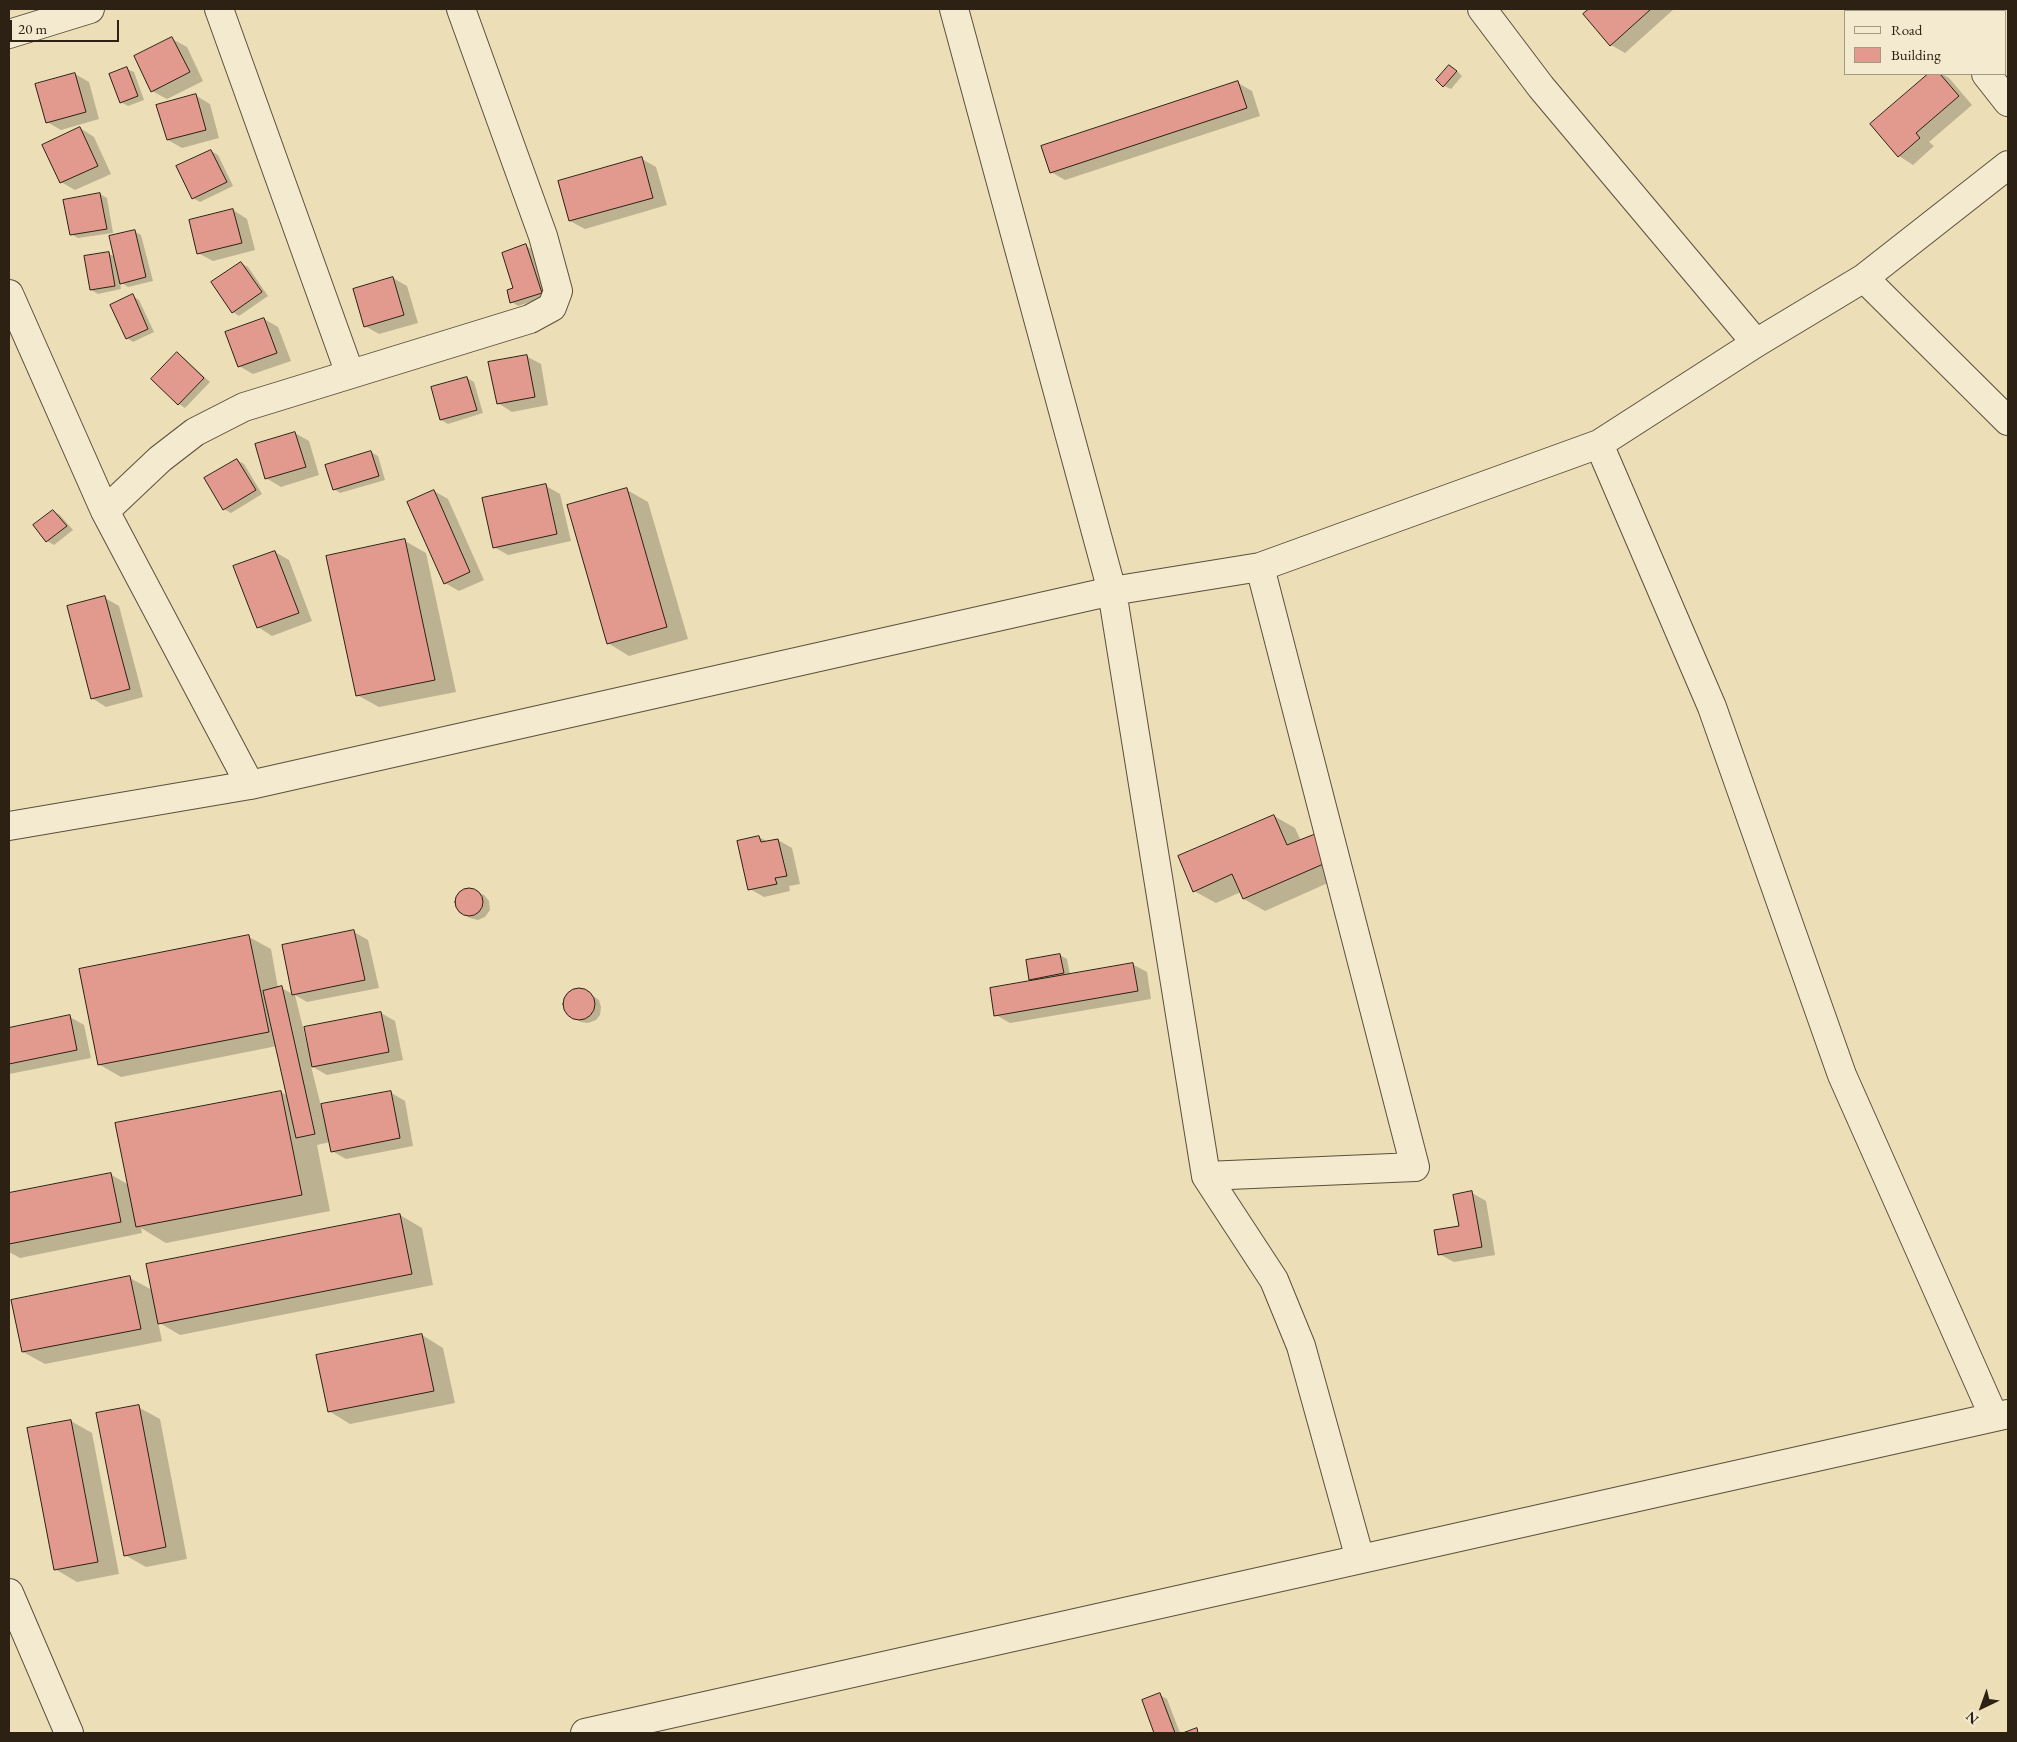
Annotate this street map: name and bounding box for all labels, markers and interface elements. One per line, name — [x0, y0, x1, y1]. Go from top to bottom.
scale bar — [12, 10, 121, 42]
legend — [1844, 10, 2007, 75]
text: 20 m — [18, 19, 47, 38]
text: Road — [1891, 20, 1922, 39]
text: Building — [1891, 45, 1941, 64]
north arrow — [1957, 1682, 2007, 1732]
text: N — [1962, 1708, 1982, 1729]

